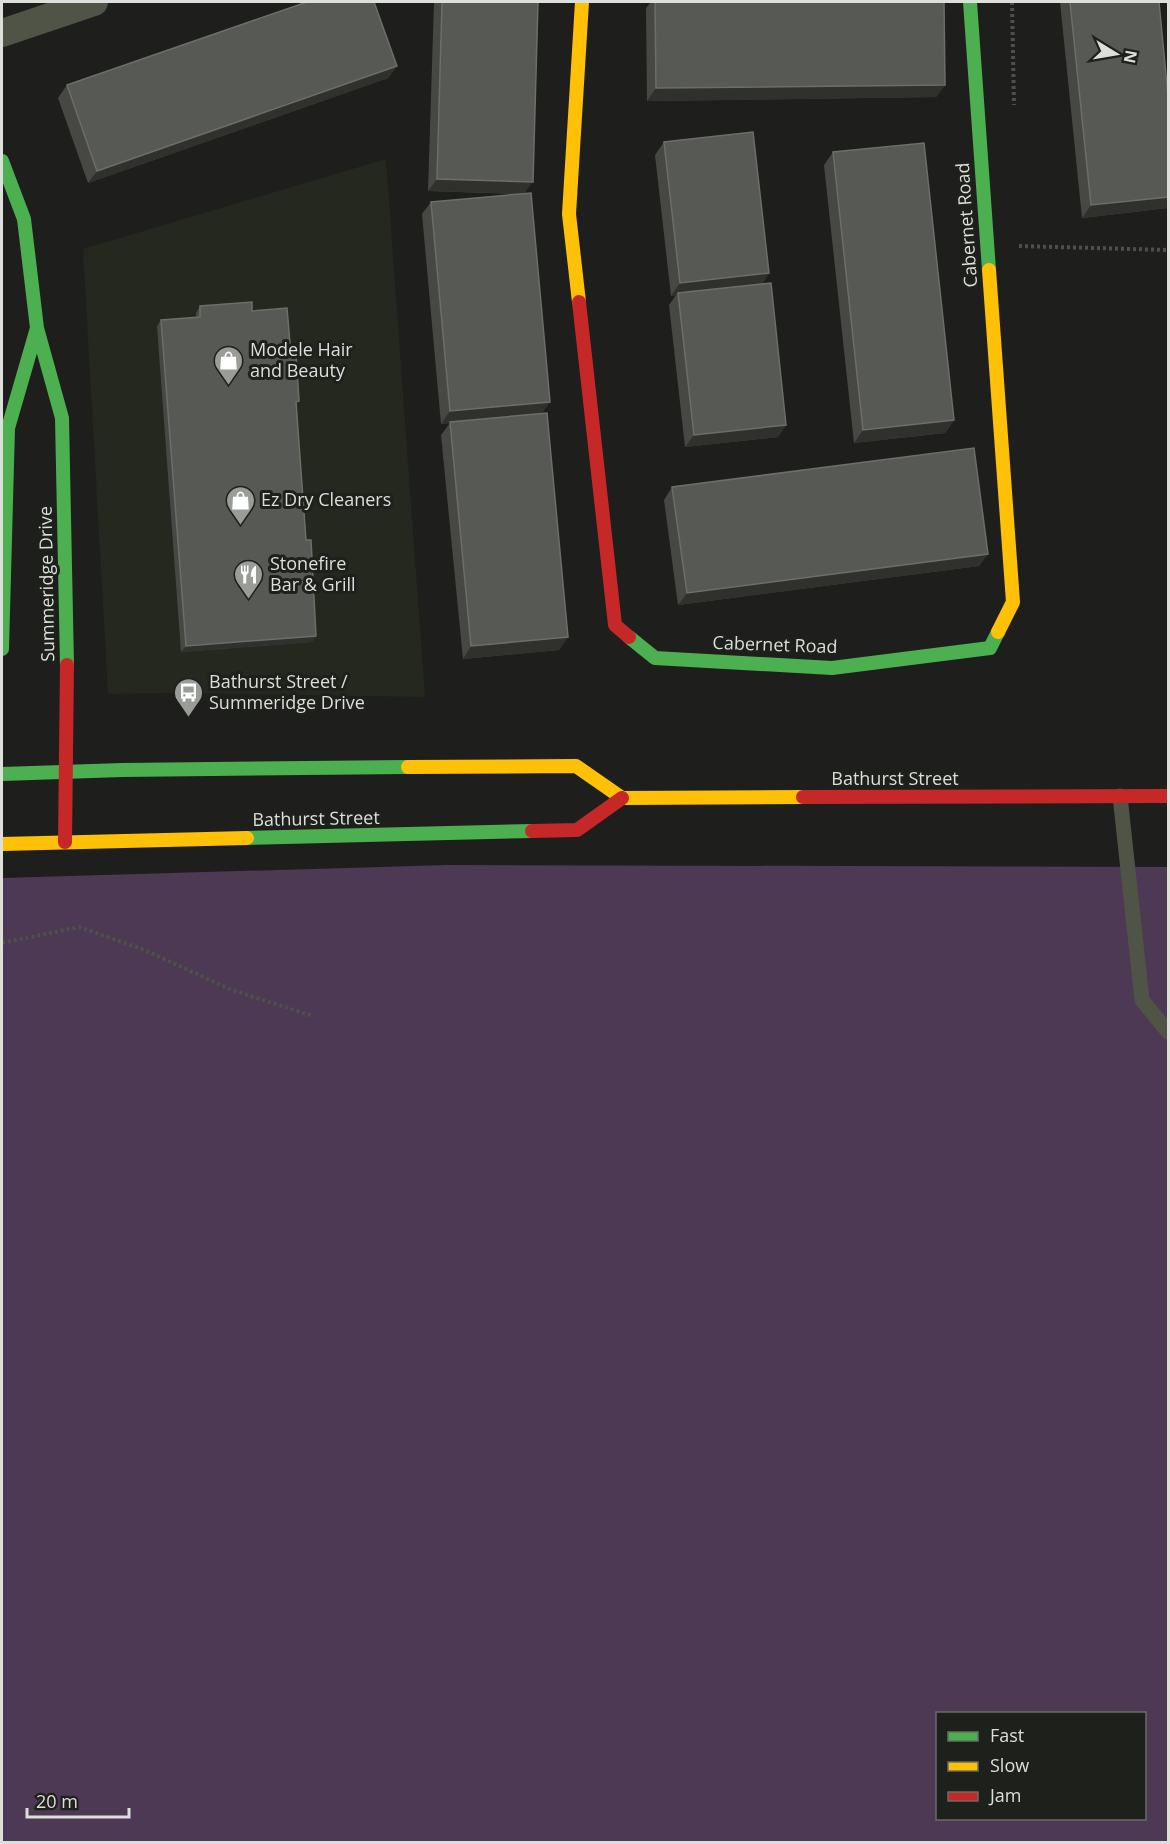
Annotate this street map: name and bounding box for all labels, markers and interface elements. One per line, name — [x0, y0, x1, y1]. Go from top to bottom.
north arrow — [1086, 24, 1146, 84]
text: N — [1119, 48, 1143, 65]
street label: Cabernet Road — [950, 162, 982, 288]
place label: Modele Hair and Beauty — [250, 337, 353, 382]
shop icon: Modele Hair and Beauty — [213, 344, 245, 386]
shop icon: Ez Dry Cleaners — [224, 484, 256, 526]
place label: Ez Dry Cleaners — [261, 487, 391, 511]
street label: Summeridge Drive — [33, 506, 59, 662]
place label: Stonefire Bar & Grill — [270, 551, 356, 596]
restaurant icon: Stonefire Bar & Grill — [233, 558, 265, 600]
street label: Cabernet Road — [712, 630, 838, 658]
place label: Bathurst Street / Summeridge Drive — [209, 669, 365, 714]
bus stop icon: Bathurst Street / Summeridge Drive — [172, 676, 204, 718]
street label: Bathurst Street — [831, 766, 959, 790]
street label: Bathurst Street — [252, 805, 380, 831]
legend — [936, 1712, 1146, 1820]
text: Fast — [990, 1723, 1024, 1747]
text: Slow — [990, 1753, 1029, 1777]
scale bar — [27, 1781, 129, 1819]
text: Jam — [988, 1783, 1022, 1807]
text: 20 m — [36, 1789, 78, 1813]

